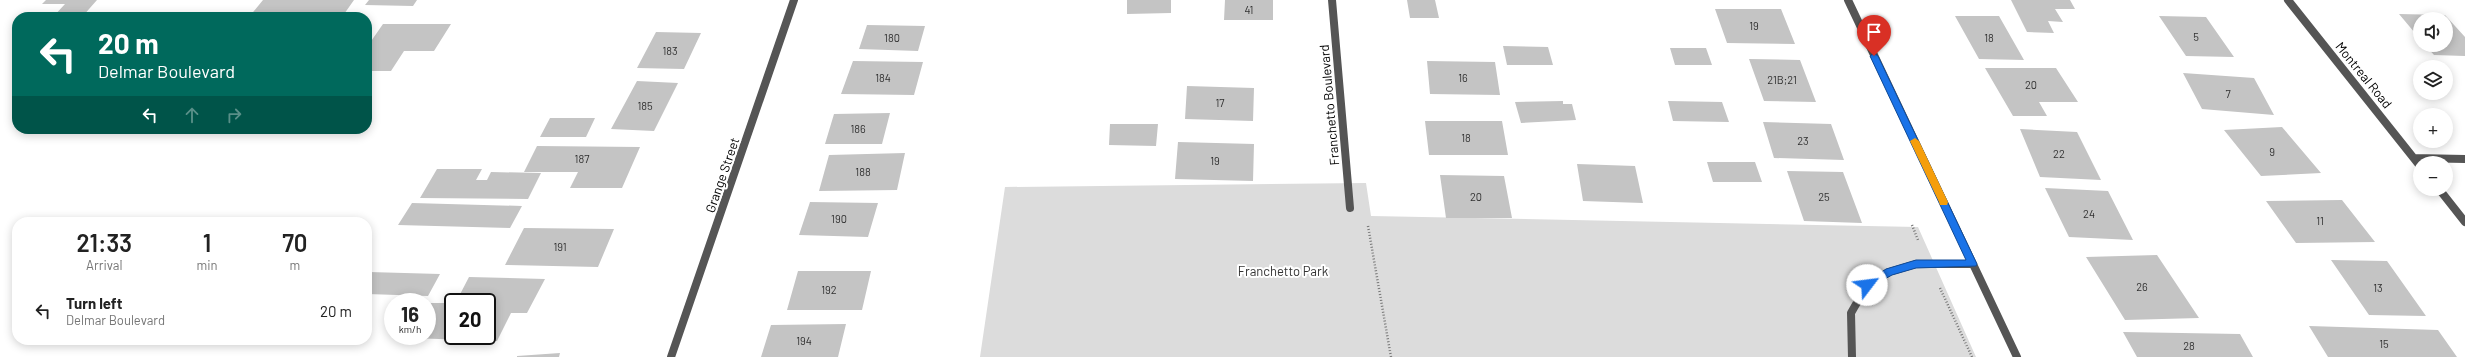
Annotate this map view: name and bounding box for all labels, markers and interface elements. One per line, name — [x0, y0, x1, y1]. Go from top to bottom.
house number: 41 — [1245, 3, 1253, 16]
map controls — [2413, 12, 2453, 196]
button: sound — [2413, 12, 2453, 52]
pin — [1857, 15, 1891, 56]
house number: 19 — [1749, 19, 1759, 32]
icon: arrive — [1863, 21, 1885, 43]
text: 20 m — [98, 26, 159, 60]
icon: left — [32, 28, 84, 80]
house number: 5 — [2193, 30, 2199, 43]
house number: 180 — [884, 31, 900, 44]
house number: 18 — [1984, 31, 1994, 44]
street label: Montreal Road — [2332, 39, 2396, 111]
house number: 183 — [662, 44, 678, 57]
street label: Franchetto Boulevard — [1316, 44, 1342, 166]
text: Delmar Boulevard — [98, 60, 235, 82]
button: layers — [2413, 60, 2453, 100]
house number: 184 — [875, 71, 891, 84]
house number: 16 — [1458, 71, 1468, 84]
house number: 21B;21 — [1767, 73, 1797, 86]
house number: 20 — [2025, 78, 2037, 91]
house number: 7 — [2225, 87, 2231, 100]
house number: 17 — [1215, 96, 1225, 109]
house number: 185 — [637, 99, 653, 112]
icon: left — [139, 104, 161, 126]
icon: ahead — [181, 104, 203, 126]
icon: right — [223, 104, 245, 126]
button: + — [2413, 108, 2453, 148]
house number: 186 — [850, 122, 866, 135]
house number: 18 — [1461, 131, 1471, 144]
house number: 23 — [1797, 134, 1809, 147]
street label: Grange Street — [702, 135, 742, 215]
house number: 9 — [2269, 145, 2275, 158]
house number: 22 — [2053, 147, 2065, 160]
house number: 187 — [575, 152, 589, 165]
house number: 19 — [1210, 154, 1220, 167]
button: − — [2413, 156, 2453, 196]
house number: 188 — [855, 165, 871, 178]
house number: 20 — [1470, 190, 1482, 203]
house number: 25 — [1818, 190, 1830, 203]
house number: 24 — [2083, 207, 2095, 220]
house number: 190 — [831, 212, 847, 225]
house number: 11 — [2316, 214, 2324, 227]
text: 21:33 — [77, 228, 132, 257]
text: 1 — [203, 228, 211, 257]
text: 70 — [282, 228, 307, 257]
house number: 191 — [553, 240, 567, 253]
text: Arrival — [86, 257, 122, 273]
text: min — [197, 257, 218, 273]
text: m — [289, 257, 300, 273]
park label: Franchetto Park — [1238, 263, 1329, 279]
position arrow — [1846, 264, 1888, 306]
house number: 26 — [2136, 280, 2148, 293]
house number: 13 — [2373, 281, 2383, 294]
house number: 192 — [821, 283, 837, 296]
speed limit sign: 20 — [444, 293, 496, 345]
text: Turn left — [66, 294, 122, 312]
icon: left — [32, 300, 54, 322]
text: 20 m — [320, 302, 352, 320]
text: 16 — [401, 302, 419, 326]
text: Delmar Boulevard — [66, 312, 165, 328]
text: km/h — [399, 323, 421, 335]
house number: 194 — [796, 334, 812, 347]
house number: 15 — [2379, 337, 2389, 350]
house number: 28 — [2183, 339, 2195, 352]

